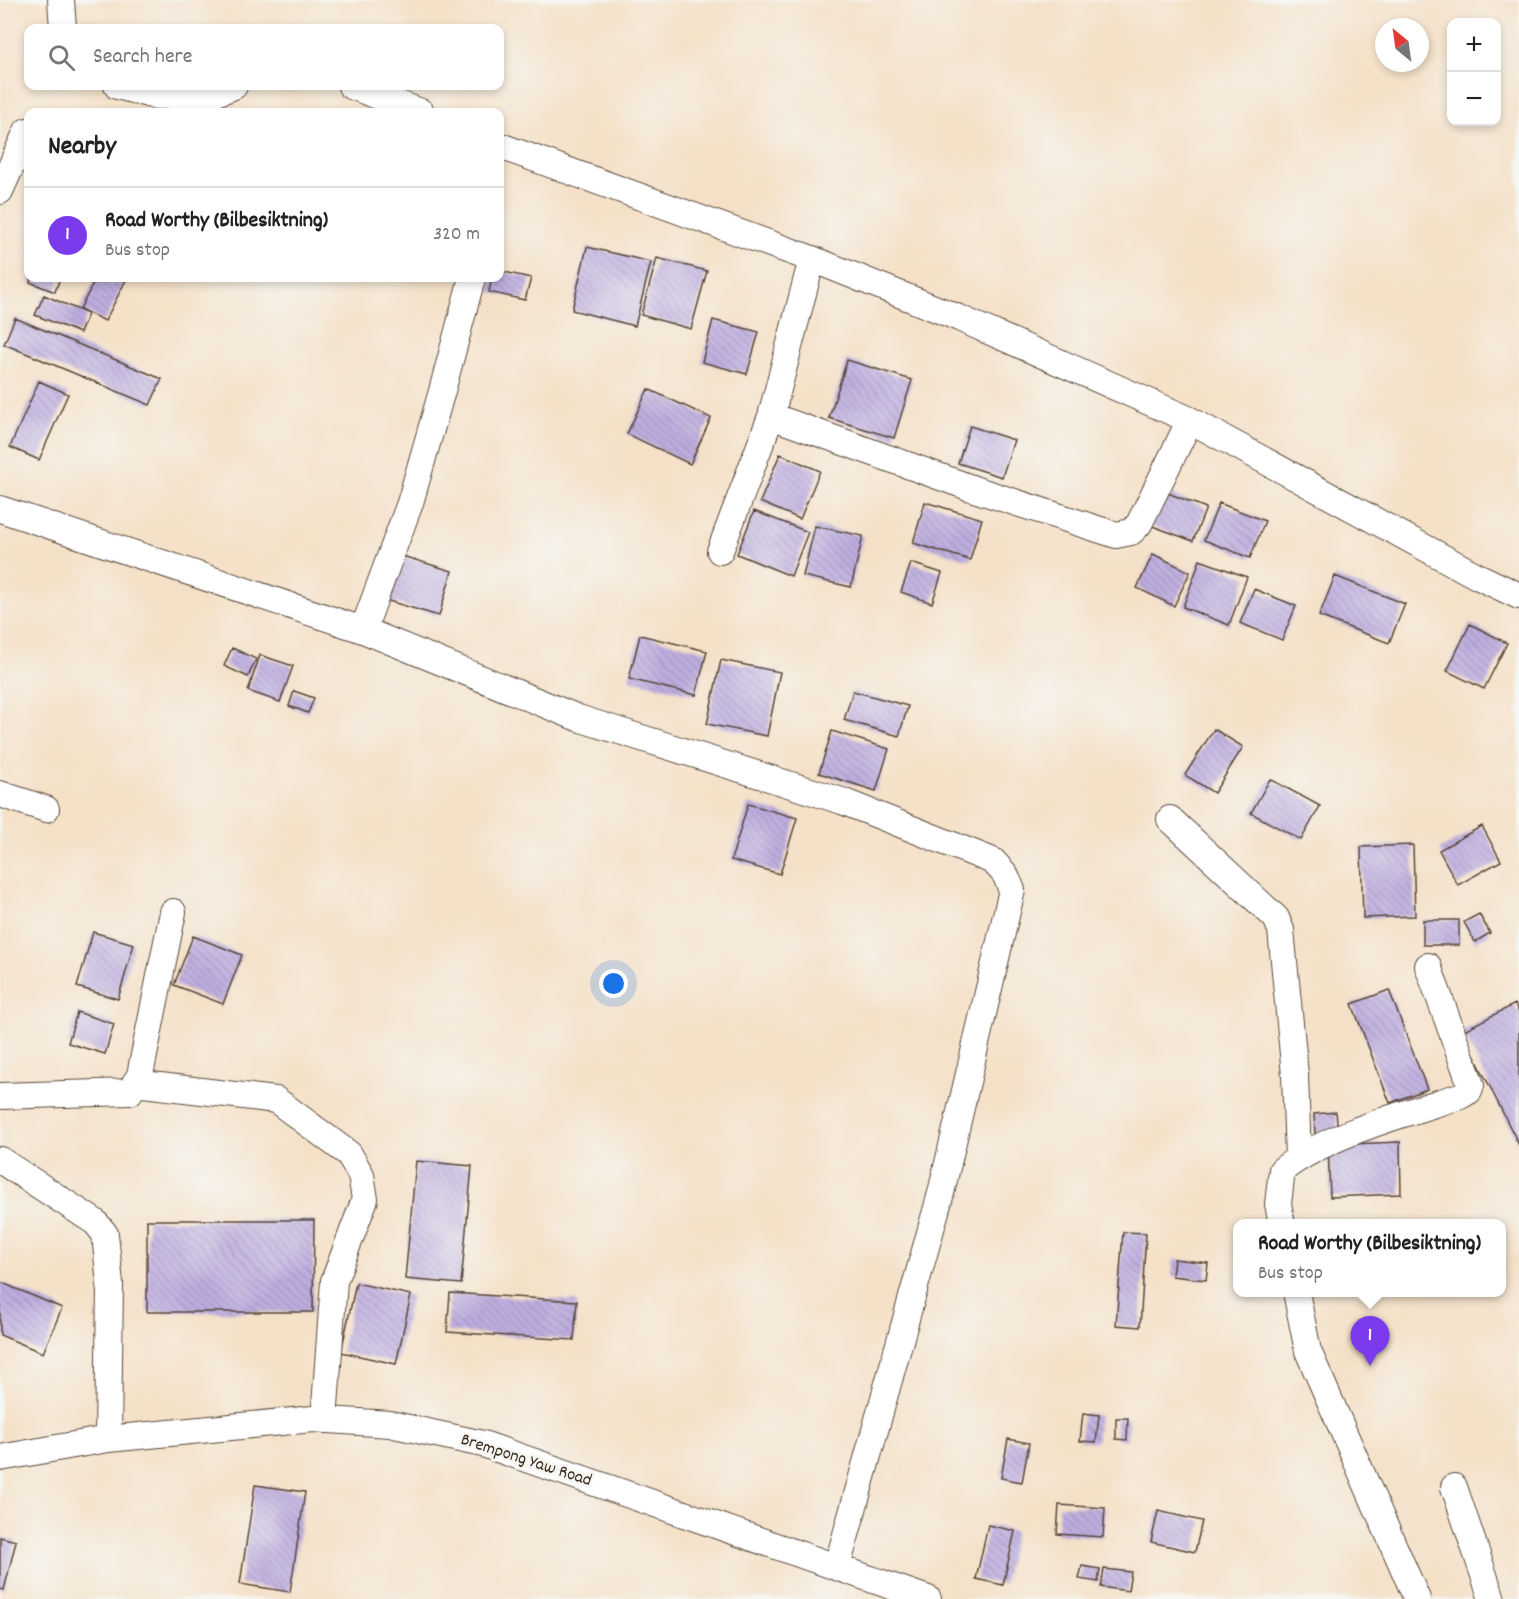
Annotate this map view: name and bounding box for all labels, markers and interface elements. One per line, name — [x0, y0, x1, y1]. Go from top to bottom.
north arrow — [1375, 18, 1429, 72]
map controls — [1447, 18, 1501, 126]
button: + — [1447, 18, 1501, 72]
search box — [24, 24, 504, 90]
icon: search — [45, 41, 78, 74]
text: Search here — [93, 42, 192, 73]
button: − — [1447, 72, 1501, 126]
text: Nearby — [48, 129, 116, 166]
text: Road Worthy (Bilbesiktning) — [105, 206, 328, 237]
text: 1 — [65, 221, 70, 249]
text: 320 m — [433, 221, 480, 249]
text: Bus stop — [105, 237, 170, 265]
your location — [599, 969, 628, 998]
popup — [1233, 1219, 1506, 1297]
text: Road Worthy (Bilbesiktning) — [1258, 1229, 1481, 1260]
text: Bus stop — [1258, 1260, 1323, 1288]
pin: 1 — [1350, 1316, 1390, 1366]
street label: Brempong Yaw Road — [457, 1428, 595, 1494]

